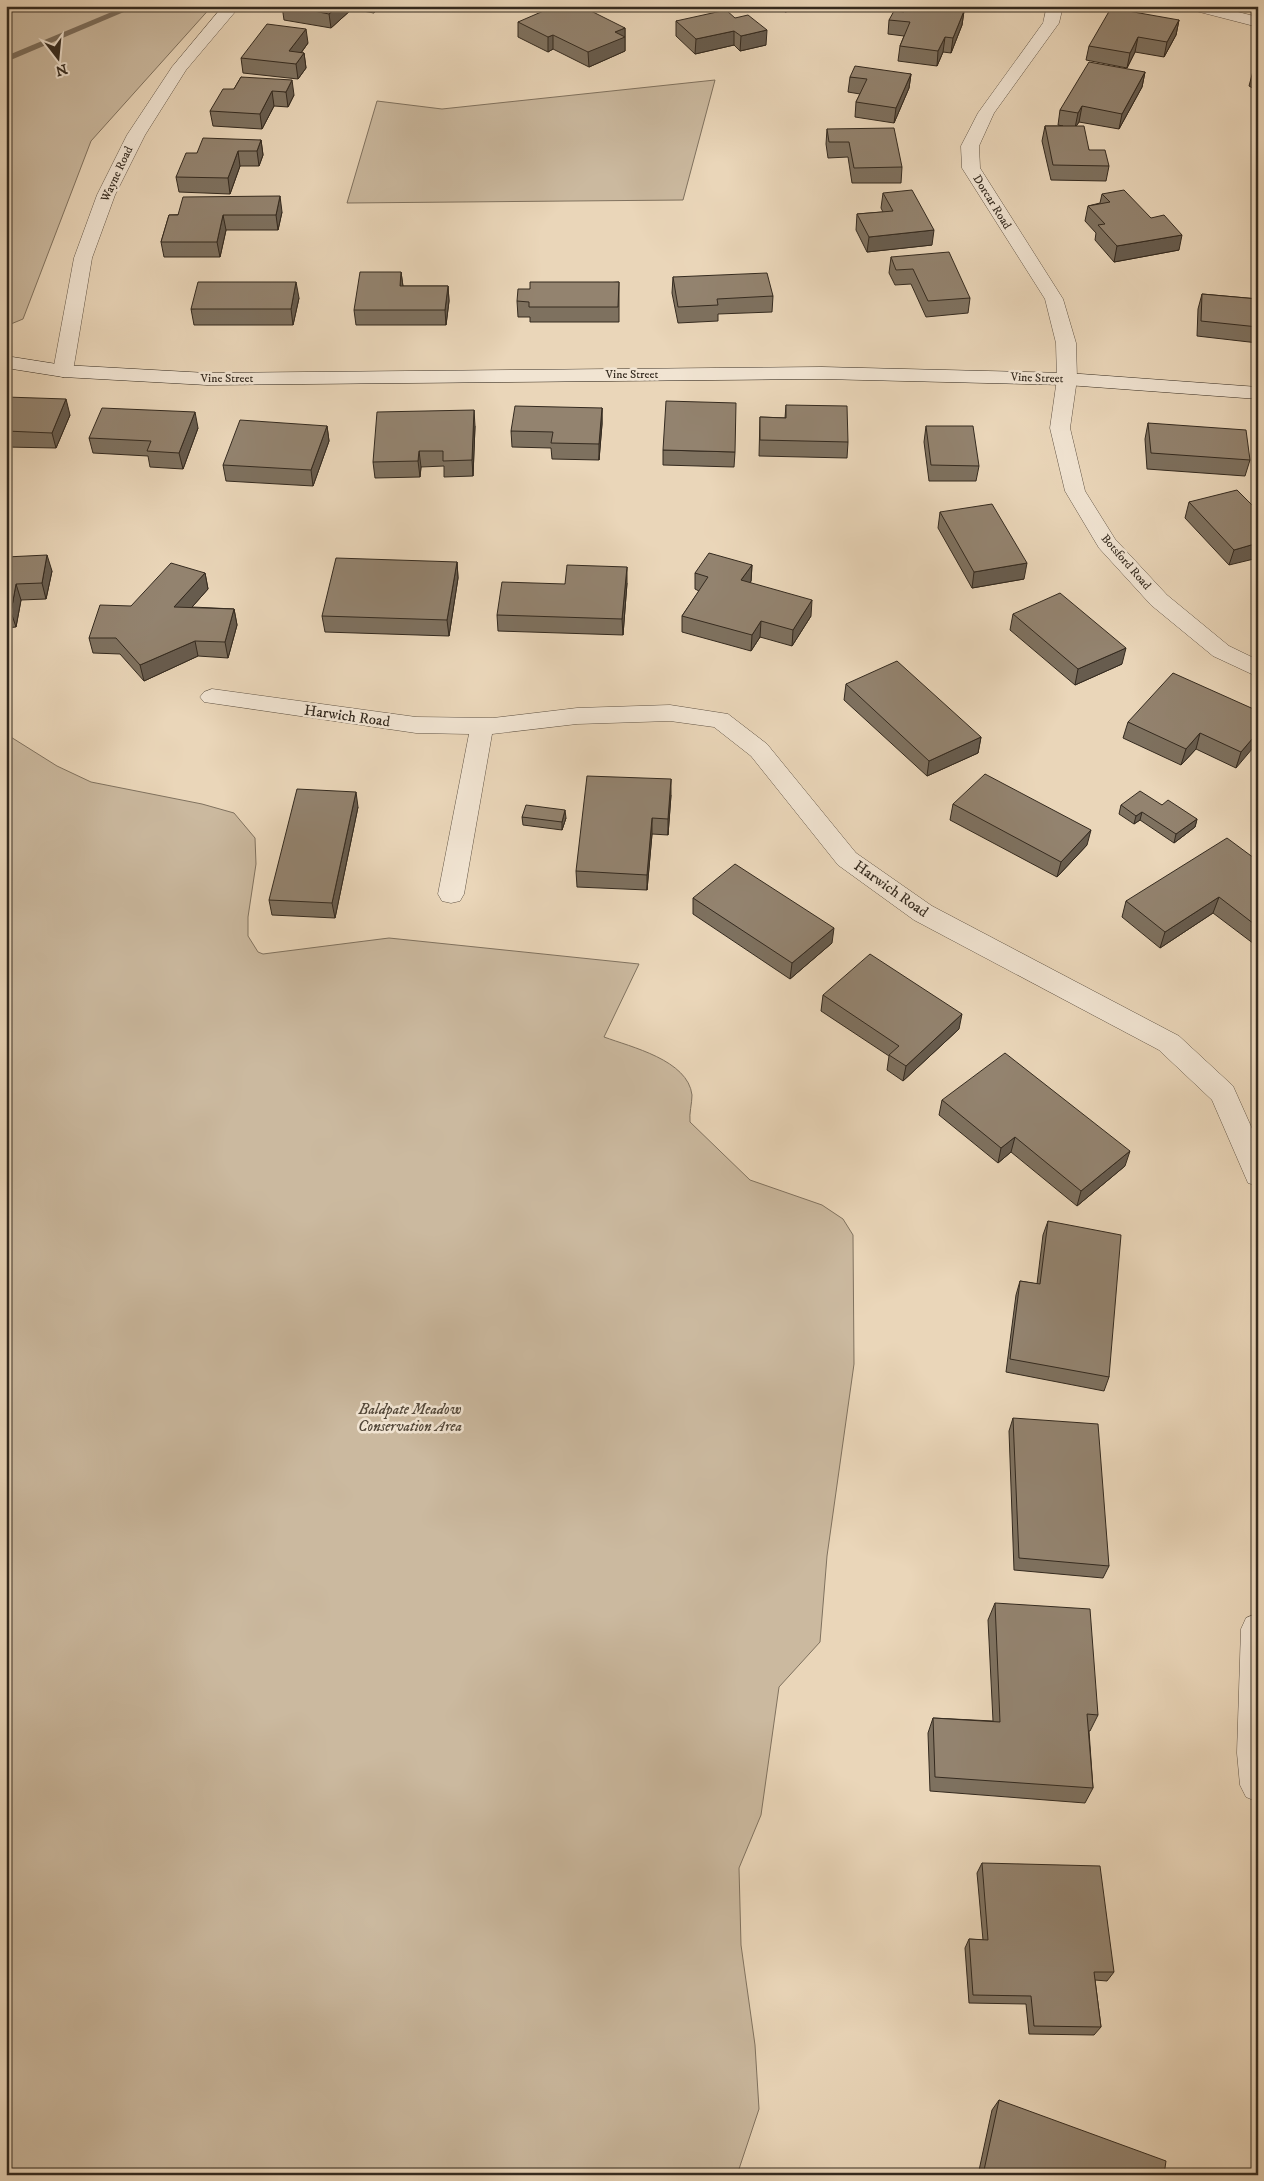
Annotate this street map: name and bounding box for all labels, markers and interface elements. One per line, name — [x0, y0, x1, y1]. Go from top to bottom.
north arrow — [32, 32, 82, 82]
text: N — [53, 59, 69, 80]
street label: Wayne Road — [97, 144, 136, 205]
street label: Dorcar Road — [969, 172, 1015, 232]
street label: Vine Street — [605, 367, 659, 382]
street label: Vine Street — [1009, 370, 1064, 386]
street label: Vine Street — [200, 371, 254, 386]
street label: Botsford Road — [1098, 531, 1154, 593]
street label: Harwich Road — [303, 701, 392, 732]
street label: Harwich Road — [850, 856, 932, 922]
park label: Baldpate Meadow Conservation Area — [358, 1400, 462, 1436]

